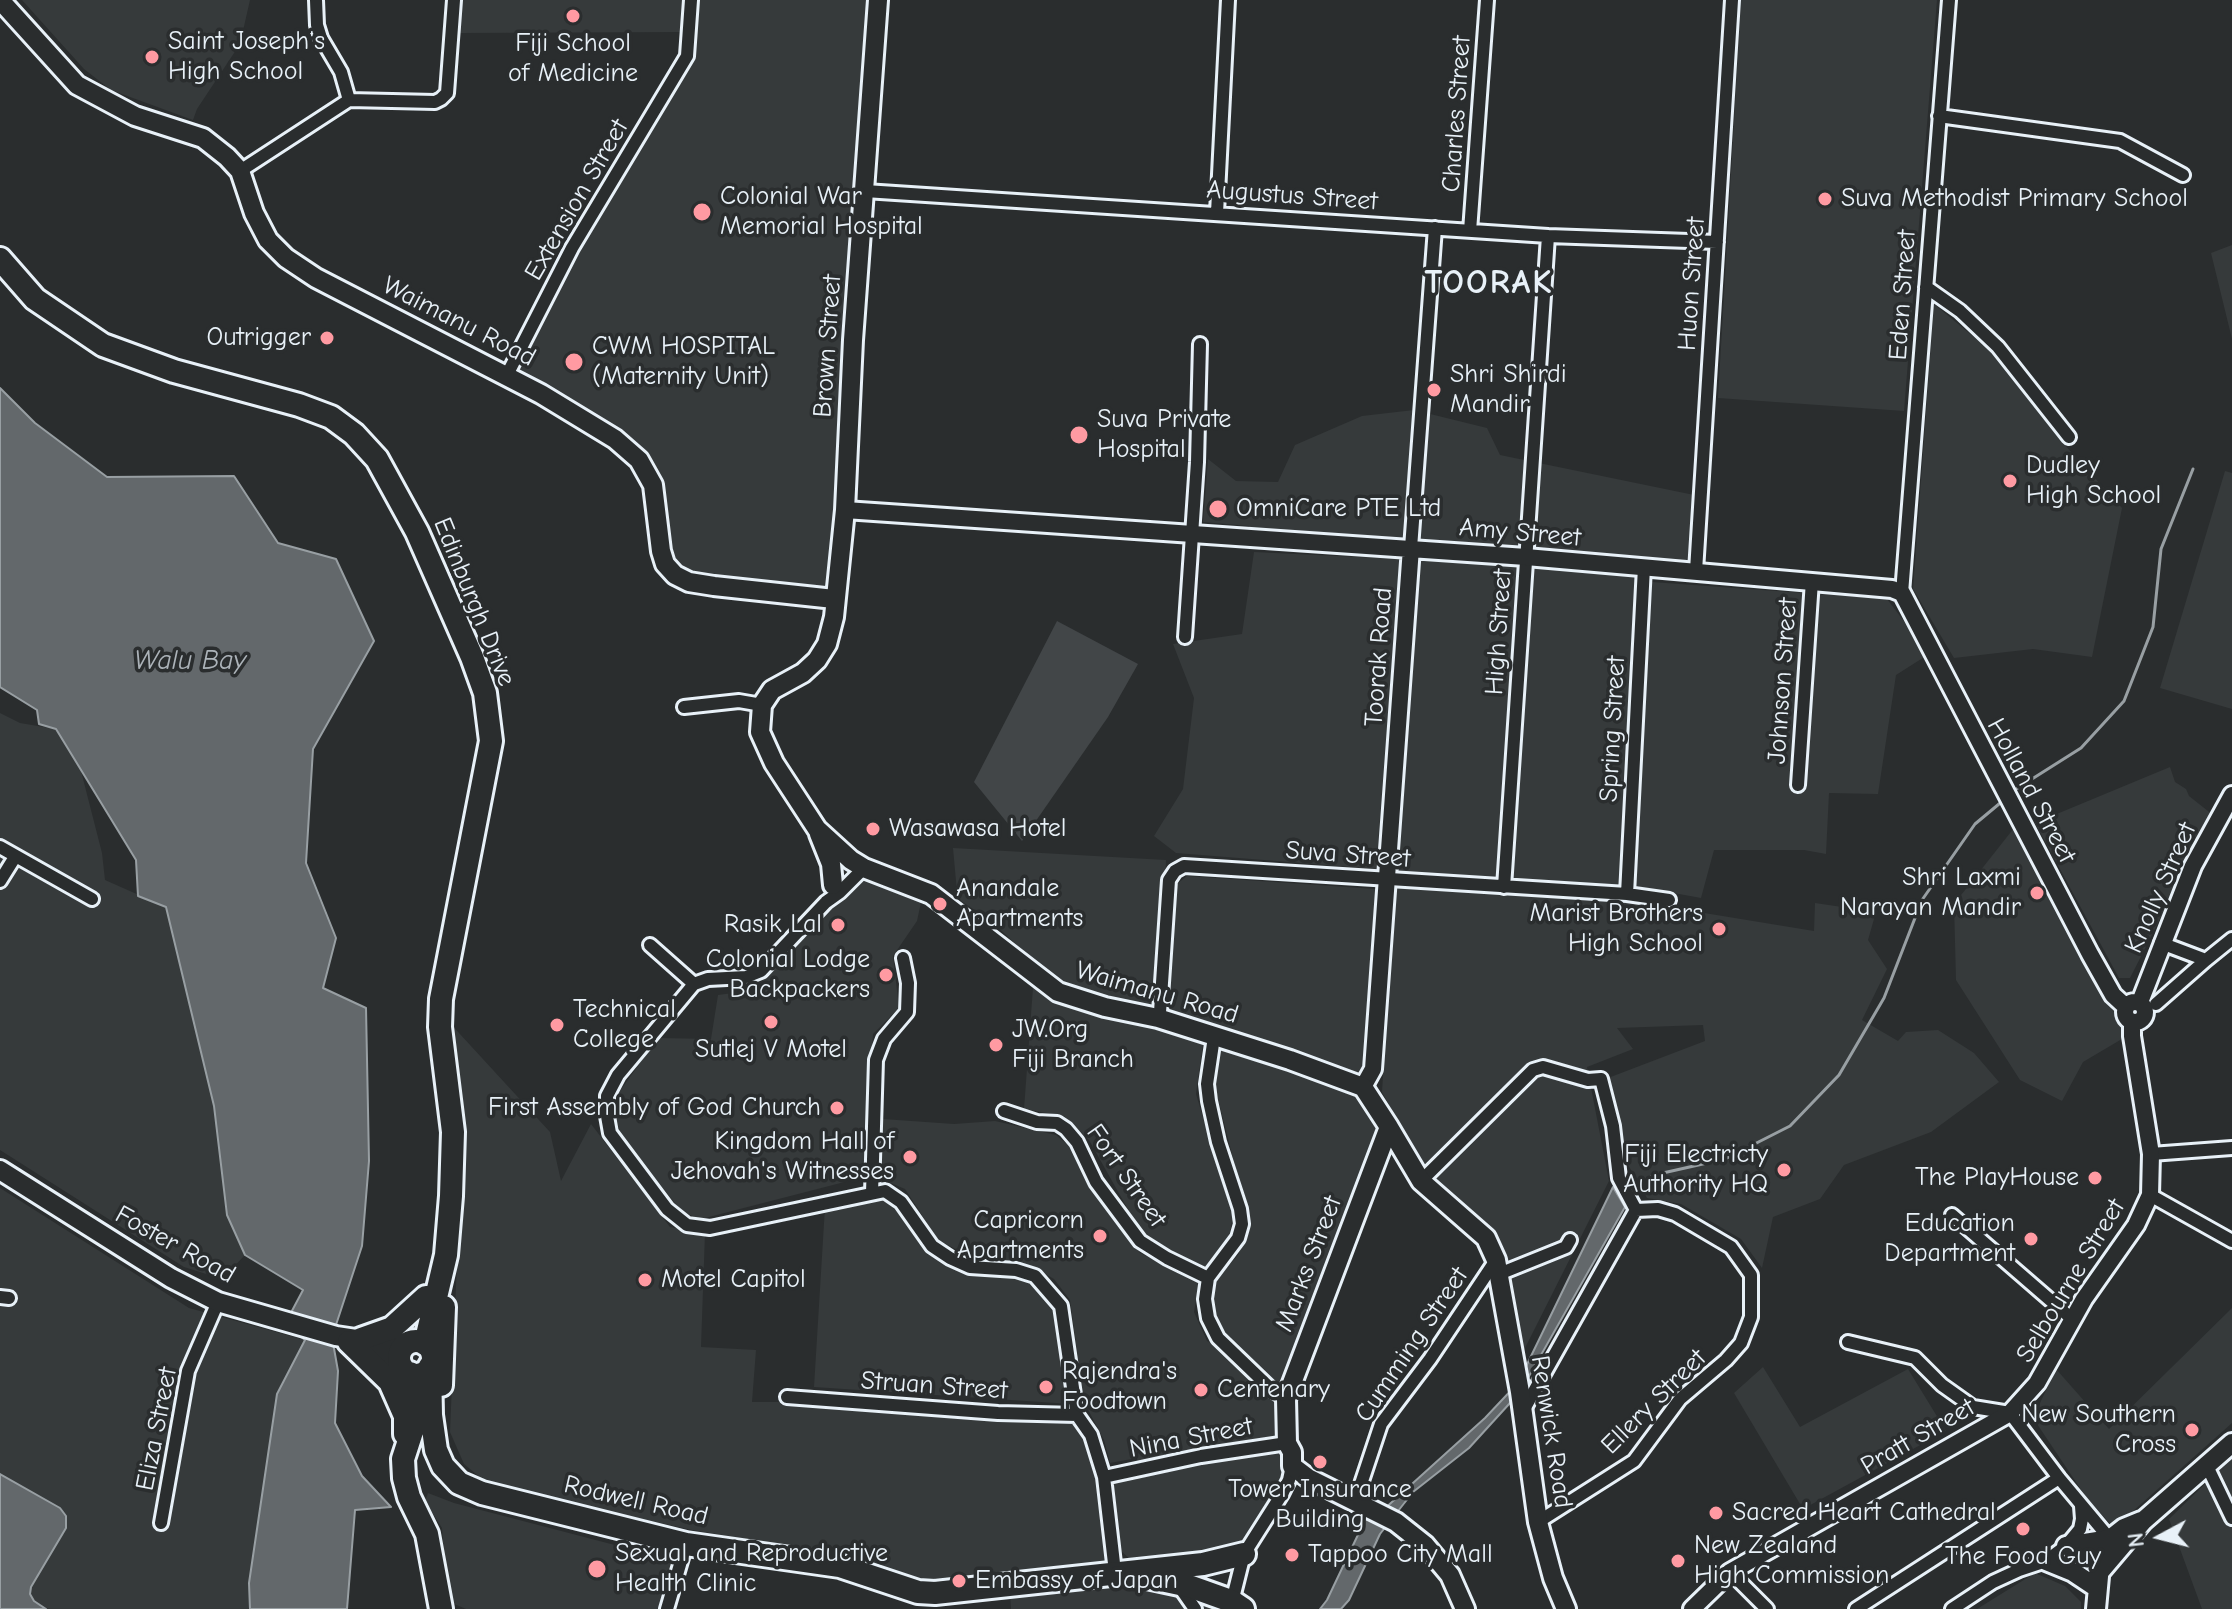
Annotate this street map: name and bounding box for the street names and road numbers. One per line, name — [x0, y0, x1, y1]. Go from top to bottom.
street label: Charles Street — [1436, 35, 1478, 193]
street label: Extension Street — [518, 114, 636, 286]
street label: Augustus Street — [1205, 174, 1379, 218]
street label: Huon Street — [1672, 216, 1712, 352]
street label: Eden Street — [1883, 229, 1923, 361]
street label: Waimanu Road — [377, 270, 541, 374]
street label: Brown Street — [807, 273, 849, 419]
street label: Amy Street — [1458, 512, 1582, 554]
street label: Edinburgh Drive — [426, 513, 522, 691]
street label: High Street — [1479, 568, 1519, 696]
street label: Toorak Road — [1359, 586, 1399, 728]
street label: Johnson Street — [1762, 597, 1804, 765]
street label: Spring Street — [1594, 655, 1632, 803]
street label: Holland Street — [1980, 713, 2082, 869]
street label: Knolly Street — [2118, 818, 2204, 958]
street label: Suva Street — [1284, 835, 1412, 875]
street label: Waimanu Road — [1072, 955, 1242, 1031]
street label: Fort Street — [1079, 1118, 1173, 1234]
street label: Marks Street — [1269, 1192, 1349, 1336]
street label: Selbourne Street — [2010, 1193, 2132, 1369]
street label: Foster Road — [109, 1199, 241, 1291]
street label: Cumming Street — [1349, 1262, 1475, 1428]
street label: Ellery Street — [1595, 1343, 1713, 1461]
street label: Renwick Road — [1524, 1354, 1578, 1510]
street label: Eliza Street — [130, 1365, 184, 1493]
street label: Struan Street — [860, 1365, 1008, 1407]
street label: Pratt Street — [1855, 1392, 1981, 1482]
street label: Nina Street — [1127, 1411, 1255, 1465]
street label: Rodwell Road — [561, 1469, 711, 1533]

